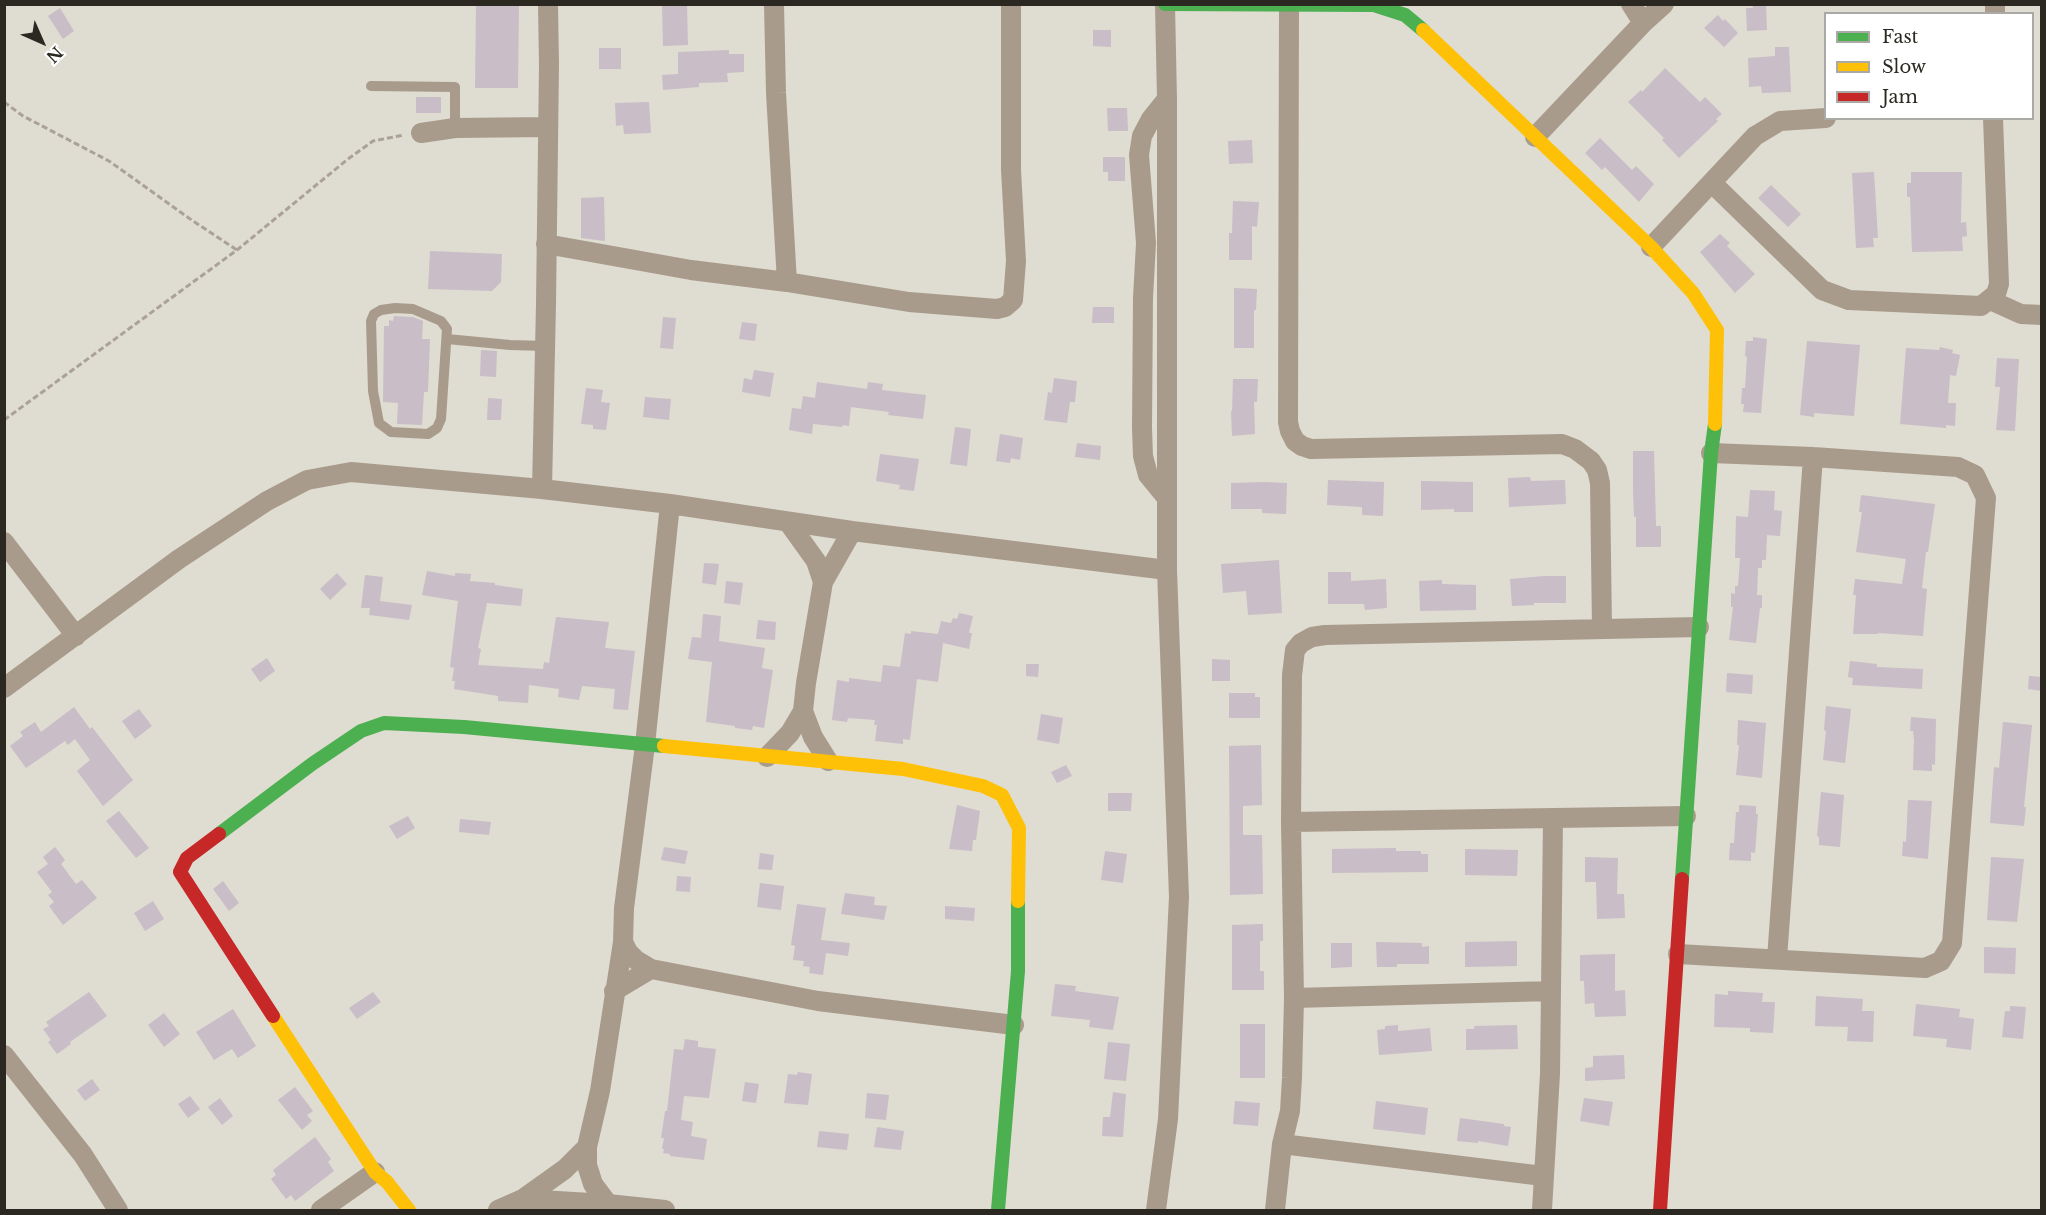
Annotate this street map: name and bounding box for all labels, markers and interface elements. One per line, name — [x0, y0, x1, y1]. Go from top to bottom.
north arrow — [12, 12, 72, 72]
legend — [1824, 12, 2034, 120]
text: Fast — [1882, 26, 1918, 48]
text: N — [42, 42, 67, 67]
text: Slow — [1882, 56, 1926, 78]
text: Jam — [1882, 86, 1918, 108]

